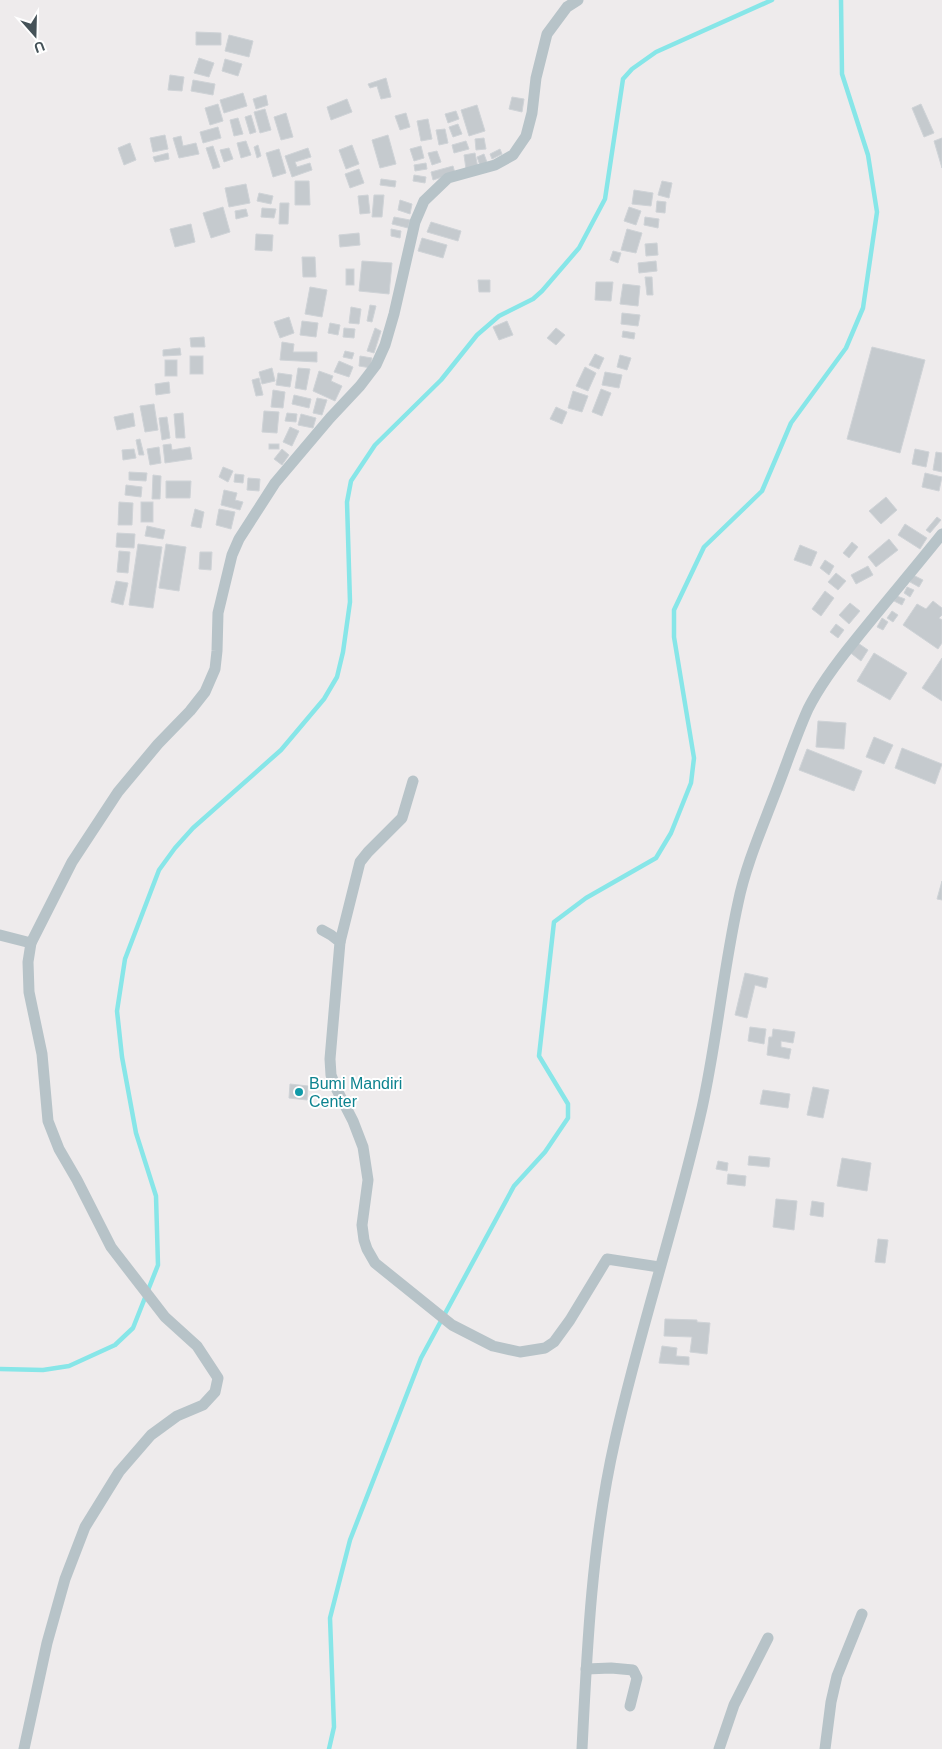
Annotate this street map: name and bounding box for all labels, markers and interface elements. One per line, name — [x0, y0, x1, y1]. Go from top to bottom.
north arrow — [10, 10, 60, 60]
text: U — [32, 38, 47, 56]
place label: Bumi Mandiri Center — [309, 1075, 402, 1110]
marker: Bumi Mandiri Center — [293, 1086, 305, 1098]

